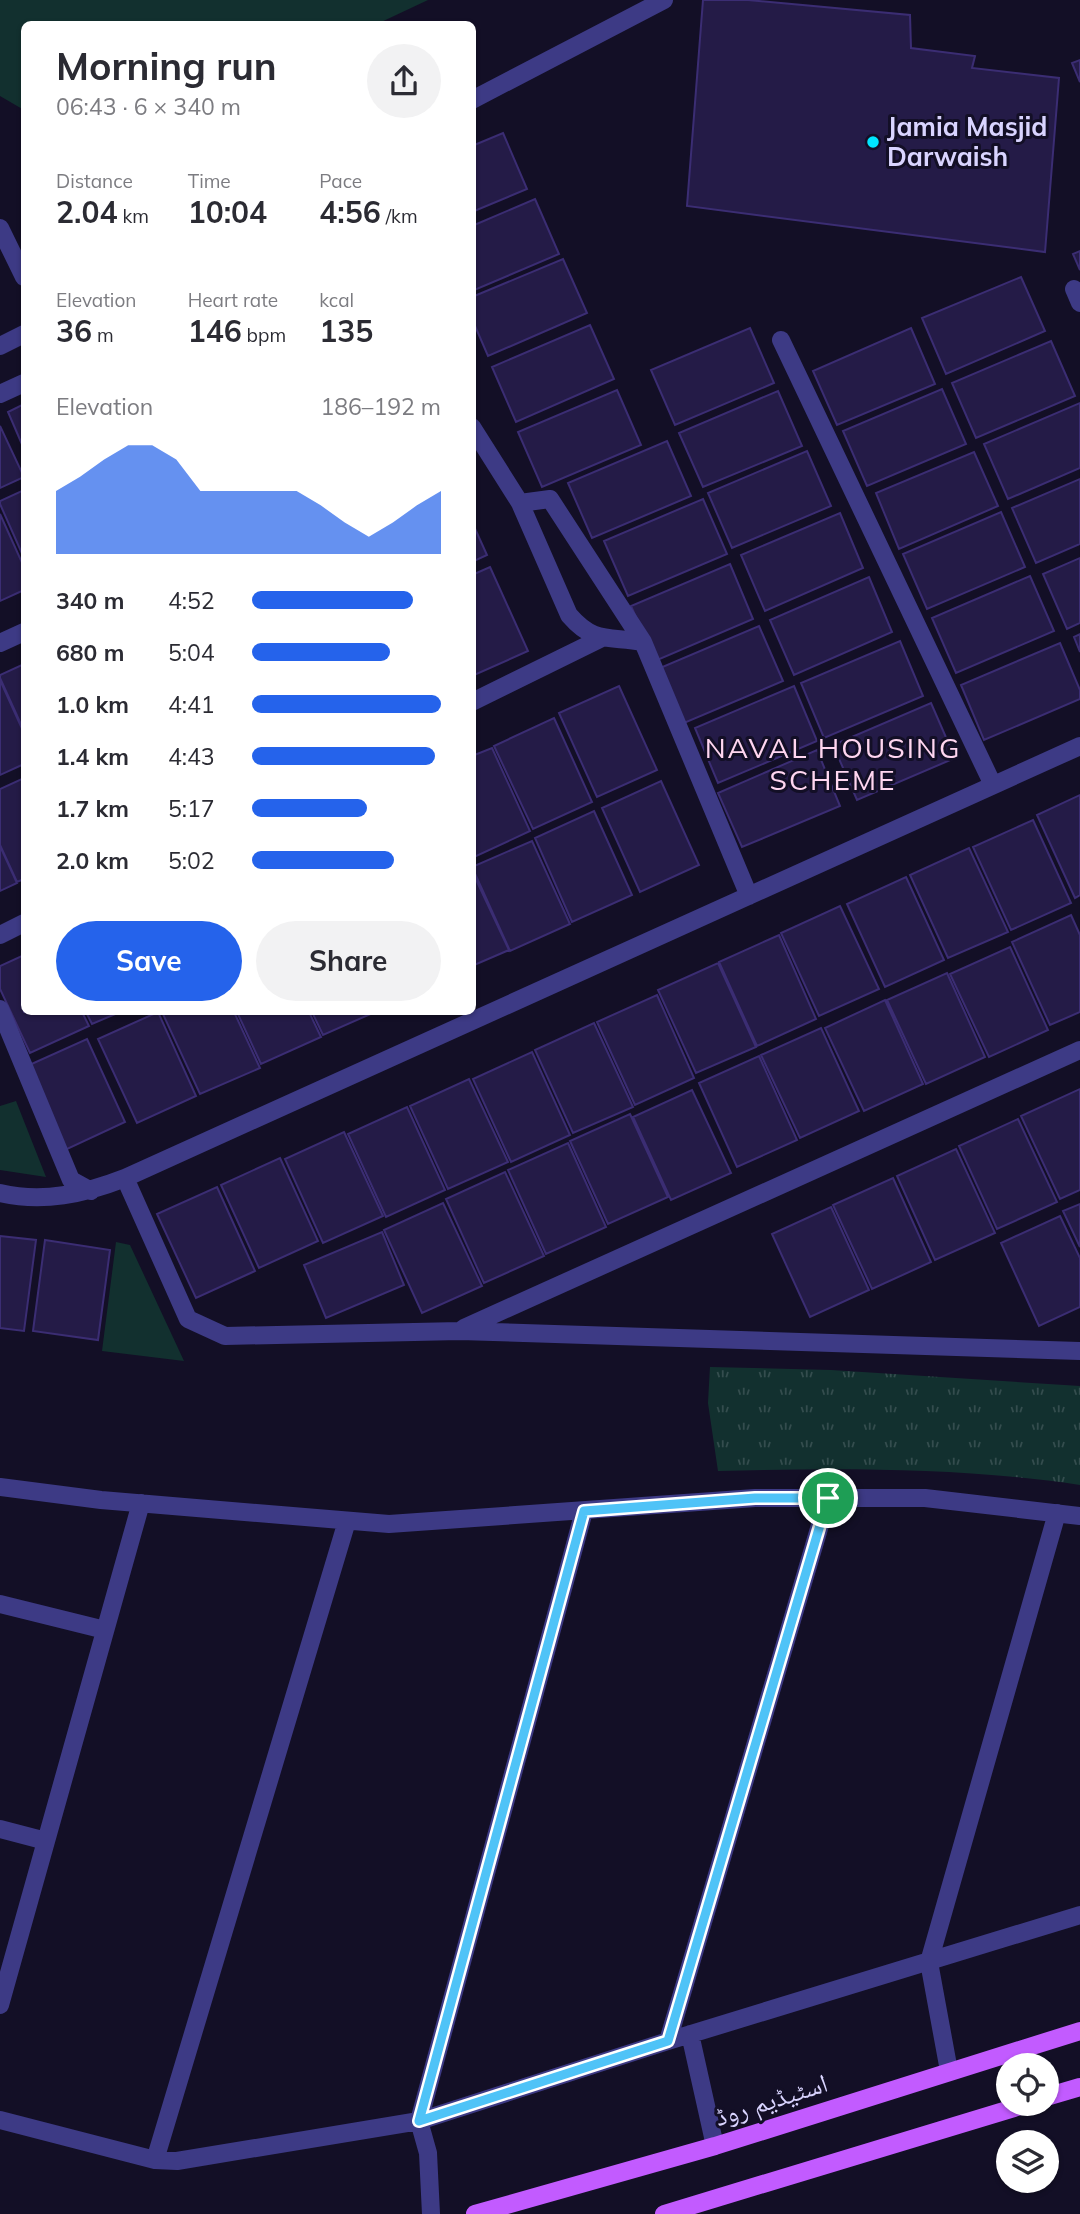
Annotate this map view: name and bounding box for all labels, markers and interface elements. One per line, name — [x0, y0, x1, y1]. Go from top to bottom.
text: Morning run — [56, 42, 277, 90]
button: share — [367, 44, 441, 118]
text: 06:43 · 6 × 340 m — [56, 92, 241, 121]
place label: Jamia Masjid Darwaish — [887, 110, 1047, 173]
marker: Jamia Masjid Darwaish — [865, 134, 881, 150]
text: Distance — [56, 169, 133, 193]
text: Time — [188, 169, 231, 193]
text: Pace — [319, 169, 362, 193]
text: 2.04 — [56, 193, 117, 231]
text: 10:04 — [188, 193, 267, 231]
text: 4:56 — [319, 193, 381, 231]
text: km — [117, 204, 149, 228]
text: /km — [381, 204, 418, 228]
text: Elevation — [56, 288, 136, 312]
text: Heart rate — [188, 288, 278, 312]
text: kcal — [319, 288, 354, 312]
text: 36 — [56, 312, 92, 350]
text: 146 — [188, 312, 242, 350]
text: 135 — [319, 312, 373, 350]
text: m — [92, 323, 114, 347]
text: bpm — [242, 323, 286, 347]
text: Elevation — [56, 392, 153, 421]
text: 186–192 m — [320, 392, 441, 421]
text: 340 m — [56, 586, 124, 615]
text: 4:52 — [168, 586, 215, 615]
text: 680 m — [56, 638, 124, 667]
text: 5:04 — [168, 638, 215, 667]
text: 1.0 km — [56, 690, 129, 719]
text: 4:41 — [168, 690, 215, 719]
district label: NAVAL HOUSING SCHEME — [705, 730, 961, 797]
text: 1.4 km — [56, 742, 129, 771]
text: 4:43 — [168, 742, 215, 771]
text: 1.7 km — [56, 794, 129, 823]
text: 5:17 — [168, 794, 215, 823]
text: 2.0 km — [56, 846, 129, 875]
text: 5:02 — [168, 846, 215, 875]
button: Save — [56, 921, 242, 1001]
button: Share — [256, 921, 441, 1001]
pin — [798, 1468, 858, 1528]
icon: arrive — [809, 1479, 847, 1517]
map controls — [996, 2053, 1059, 2193]
button: locate — [996, 2053, 1059, 2116]
street label: اسٹیڈیم روڈ — [710, 2066, 832, 2134]
button: layers — [996, 2130, 1059, 2193]

